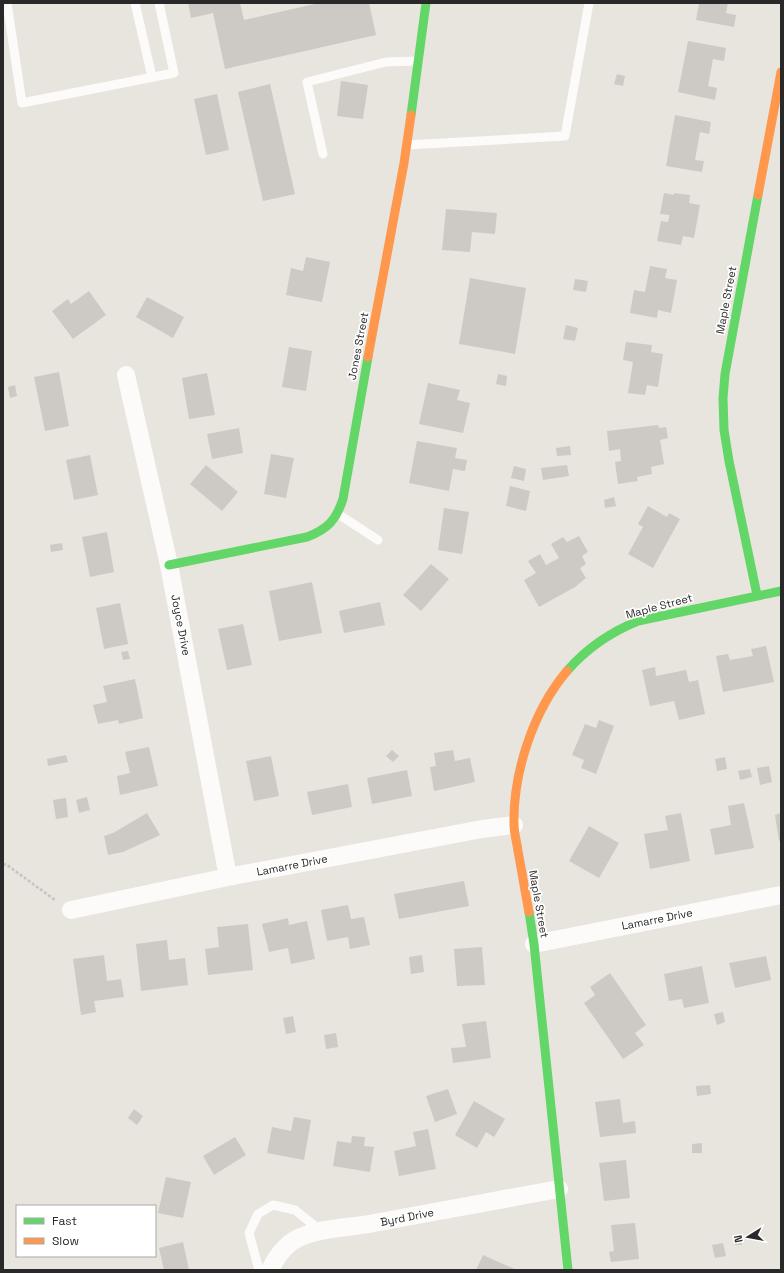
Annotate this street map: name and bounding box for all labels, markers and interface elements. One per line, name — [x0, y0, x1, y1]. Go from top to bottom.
street label: Maple Street — [713, 265, 739, 335]
street label: Jones Street — [345, 311, 371, 381]
street label: Maple Street — [624, 590, 694, 622]
street label: Joyce Drive — [168, 593, 194, 657]
street label: Lamarre Drive — [255, 851, 329, 879]
street label: Maple Street — [526, 869, 552, 939]
street label: Lamarre Drive — [620, 905, 694, 933]
legend — [16, 1205, 156, 1257]
street label: Byrd Drive — [379, 1205, 435, 1229]
text: Fast — [52, 1213, 77, 1229]
north arrow — [728, 1217, 768, 1257]
text: Slow — [52, 1233, 79, 1249]
text: N — [731, 1234, 746, 1244]

